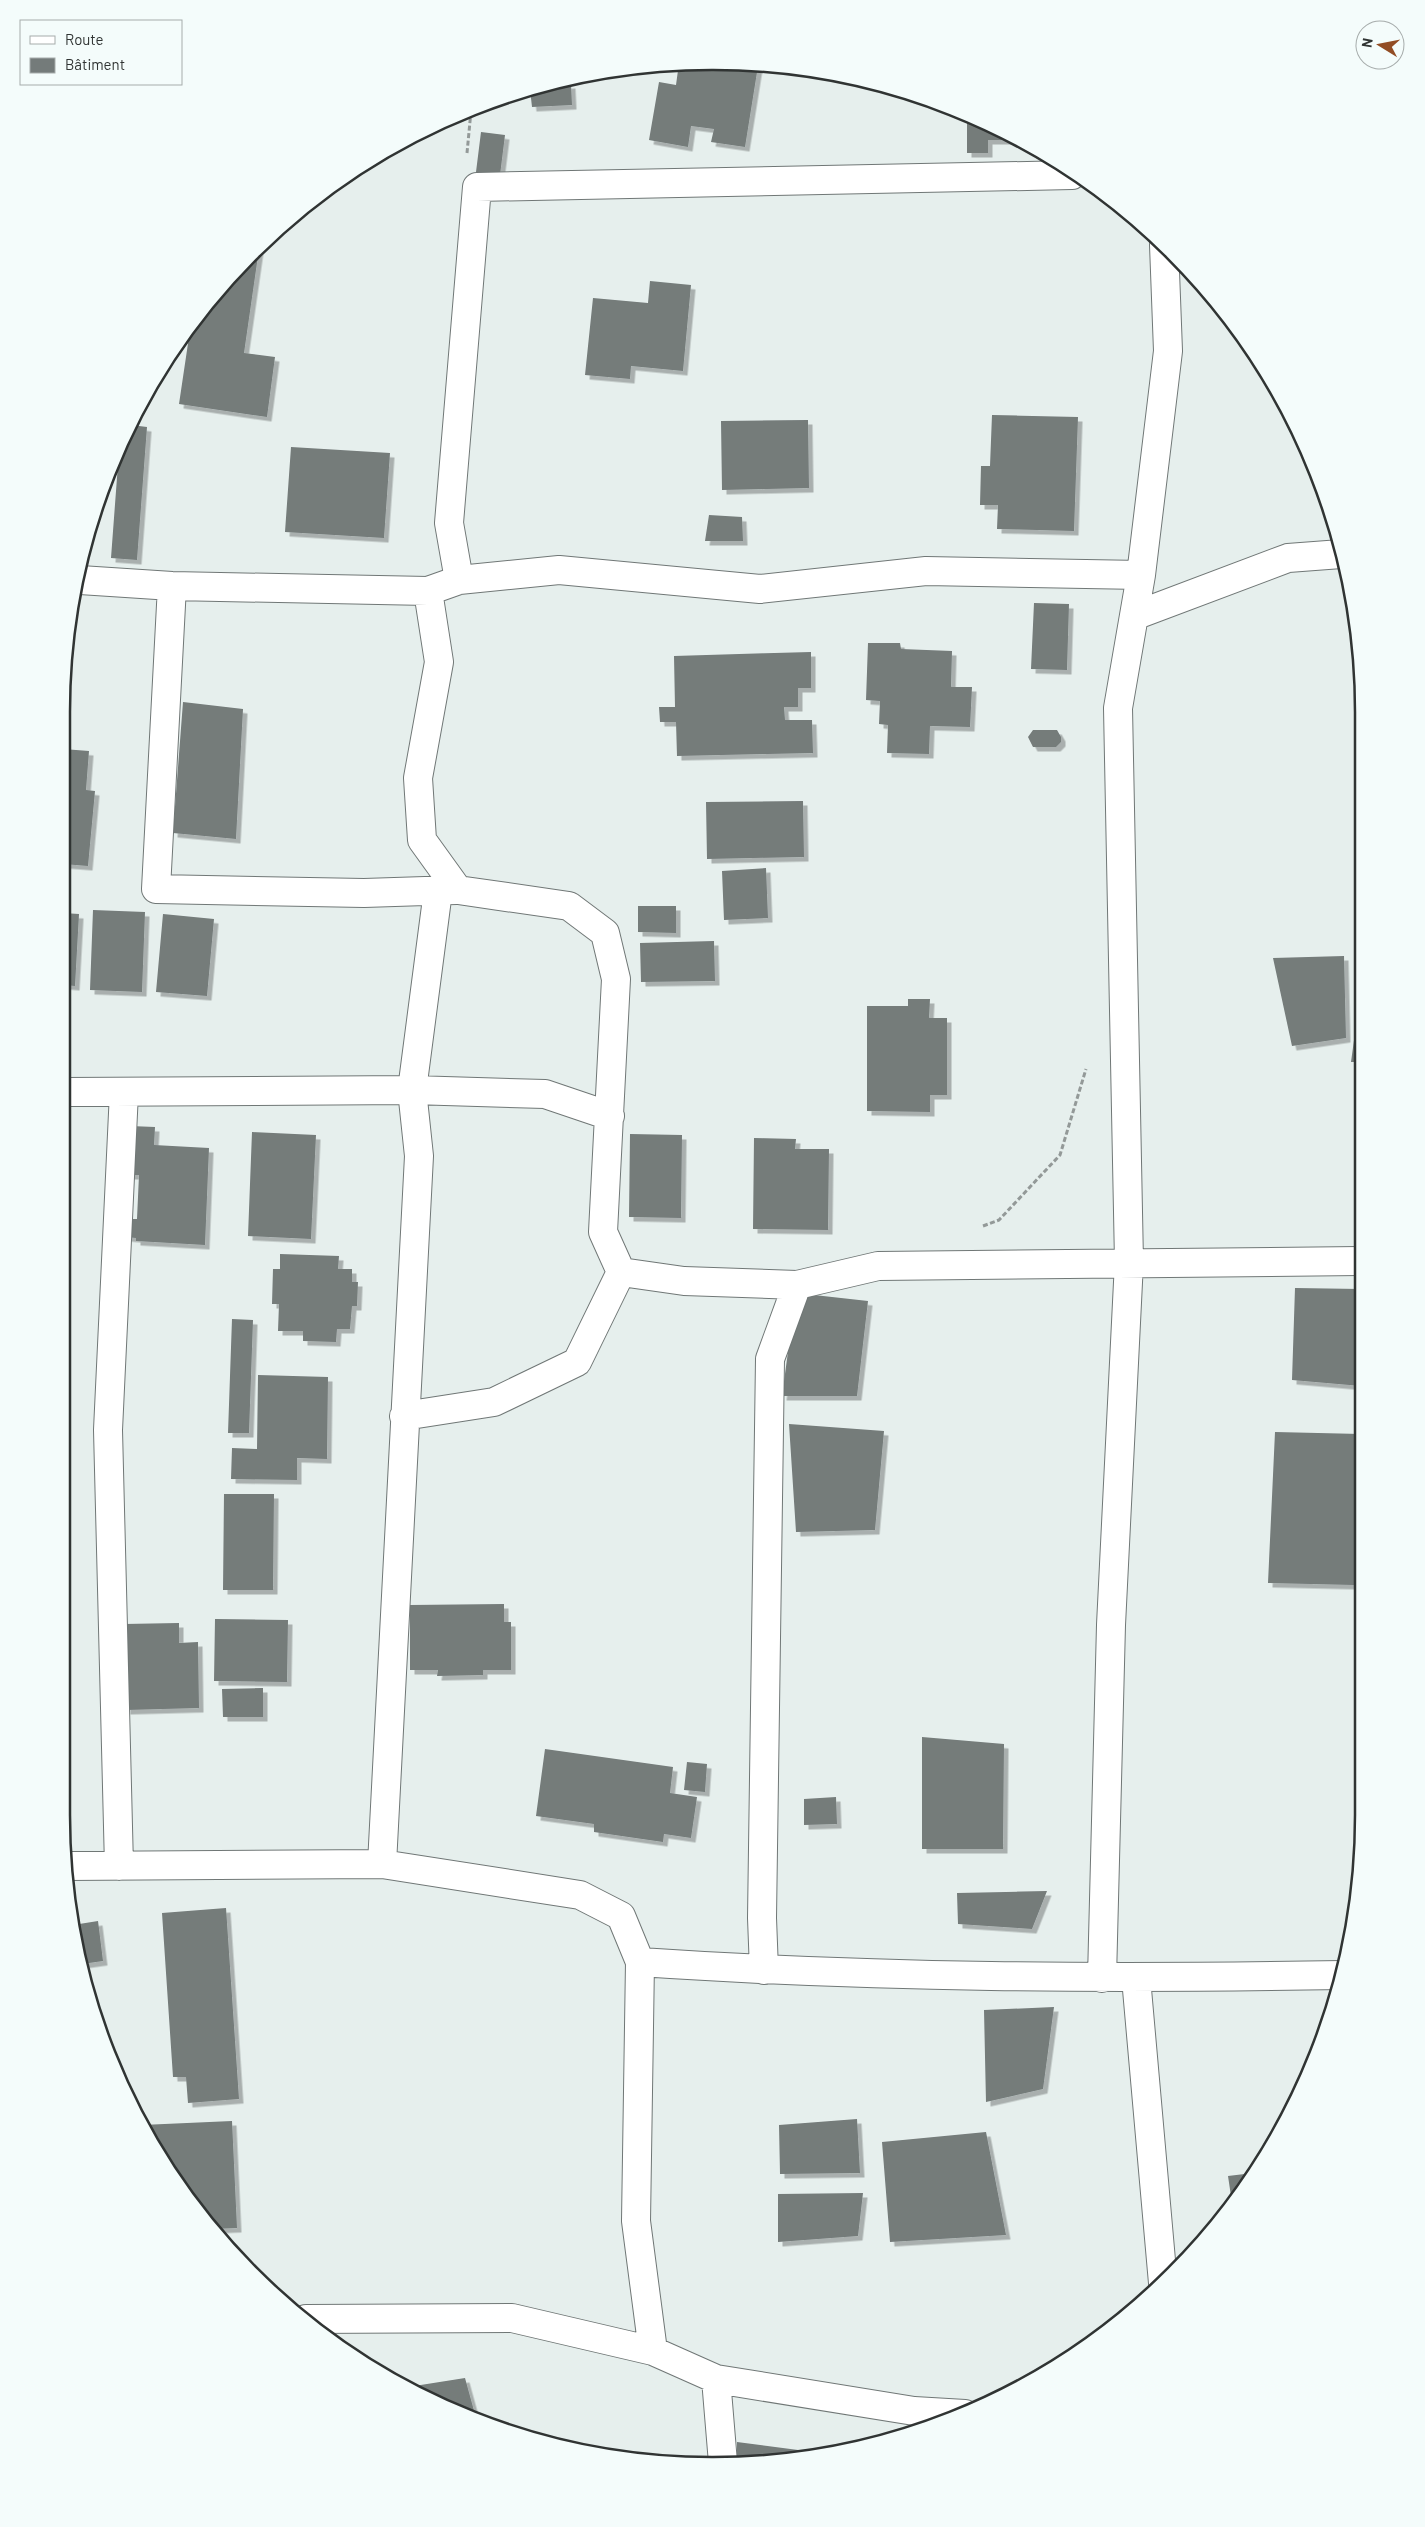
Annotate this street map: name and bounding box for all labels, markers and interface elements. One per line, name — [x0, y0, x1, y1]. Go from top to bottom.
legend — [20, 20, 182, 85]
north arrow — [1355, 20, 1405, 70]
text: Route — [65, 30, 104, 48]
text: N — [1358, 37, 1376, 49]
text: Bâtiment — [65, 55, 125, 73]

